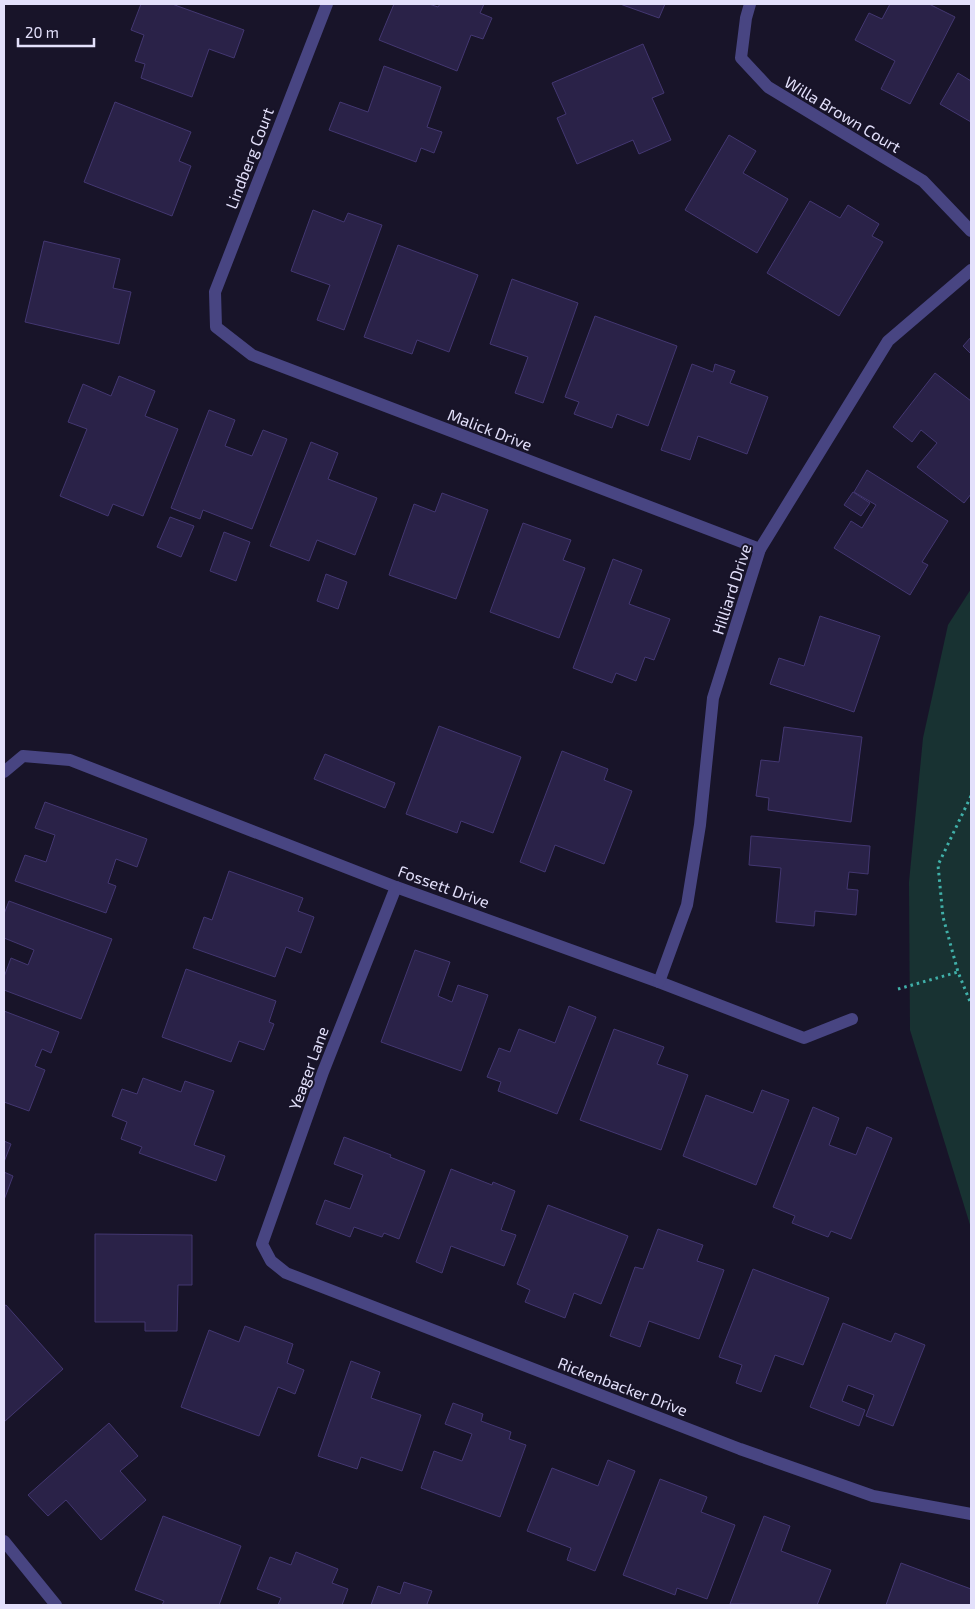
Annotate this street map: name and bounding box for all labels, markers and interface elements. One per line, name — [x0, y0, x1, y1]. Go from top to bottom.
scale bar — [18, 15, 94, 47]
text: 20 m — [25, 23, 59, 41]
street label: Willa Brown Court — [782, 72, 904, 156]
street label: Lindberg Court — [221, 105, 277, 211]
street label: Malick Drive — [445, 404, 535, 454]
street label: Hilliard Drive — [707, 541, 755, 637]
street label: Fossett Drive — [396, 861, 492, 911]
street label: Yeager Lane — [284, 1024, 332, 1112]
street label: Rickenbacker Drive — [555, 1353, 691, 1419]

